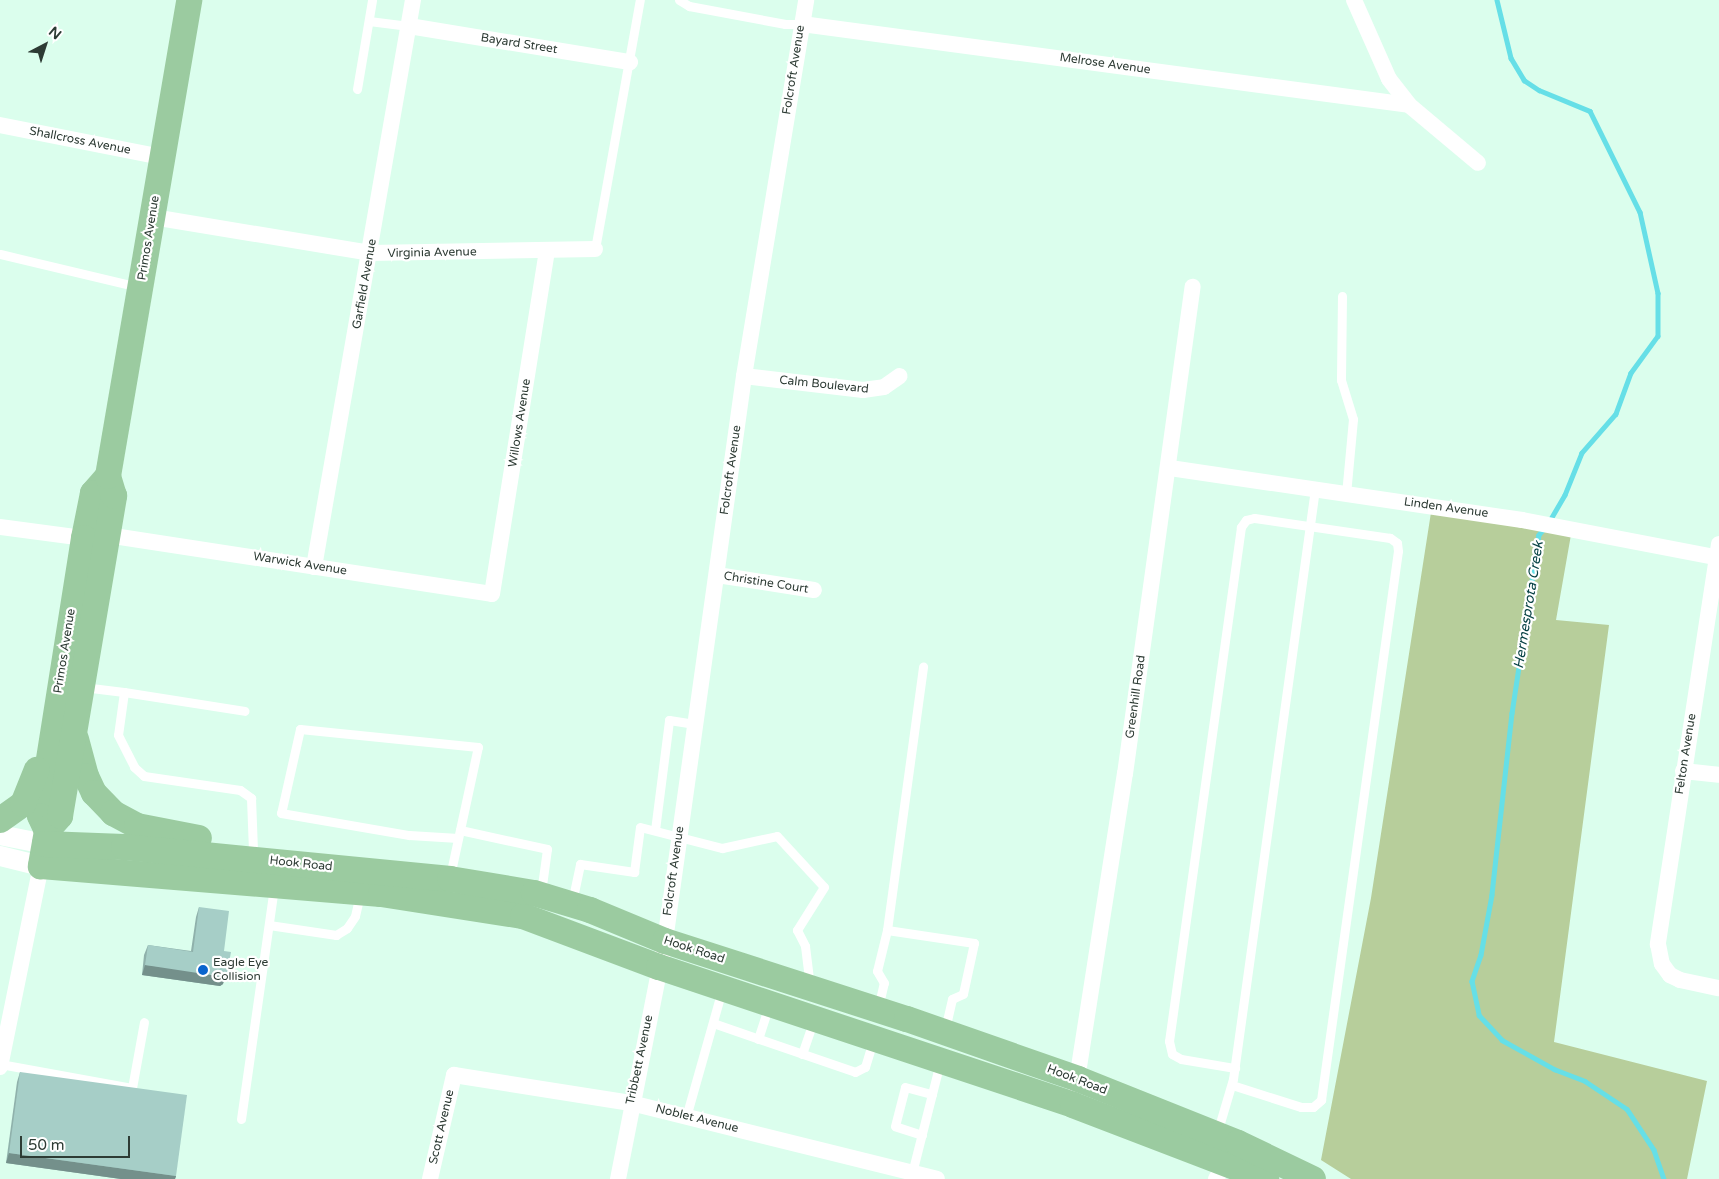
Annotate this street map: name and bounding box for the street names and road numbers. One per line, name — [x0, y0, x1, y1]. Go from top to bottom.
street label: Folcroft Avenue — [780, 24, 808, 116]
street label: Bayard Street — [480, 31, 558, 57]
street label: Melrose Avenue — [1059, 51, 1151, 77]
street label: Shallcross Avenue — [28, 124, 132, 158]
street label: Primos Avenue — [135, 195, 163, 281]
street label: Garfield Avenue — [350, 238, 380, 330]
street label: Virginia Avenue — [387, 245, 477, 261]
street label: Calm Boulevard — [779, 373, 869, 397]
street label: Willows Avenue — [506, 378, 534, 468]
street label: Folcroft Avenue — [718, 424, 744, 516]
street label: Linden Avenue — [1403, 495, 1489, 521]
street label: Warwick Avenue — [252, 549, 348, 579]
street label: Christine Court — [723, 569, 809, 597]
street label: Primos Avenue — [51, 608, 79, 694]
street label: Greenhill Road — [1123, 654, 1149, 740]
street label: Felton Avenue — [1672, 712, 1700, 796]
street label: Folcroft Avenue — [661, 825, 687, 917]
street label: Hook Road — [269, 854, 333, 874]
street label: Hook Road — [662, 933, 726, 967]
street label: Tribbett Avenue — [623, 1014, 657, 1106]
street label: Hook Road — [1045, 1062, 1109, 1098]
street label: Scott Avenue — [426, 1088, 458, 1166]
street label: Noblet Avenue — [654, 1102, 740, 1136]

